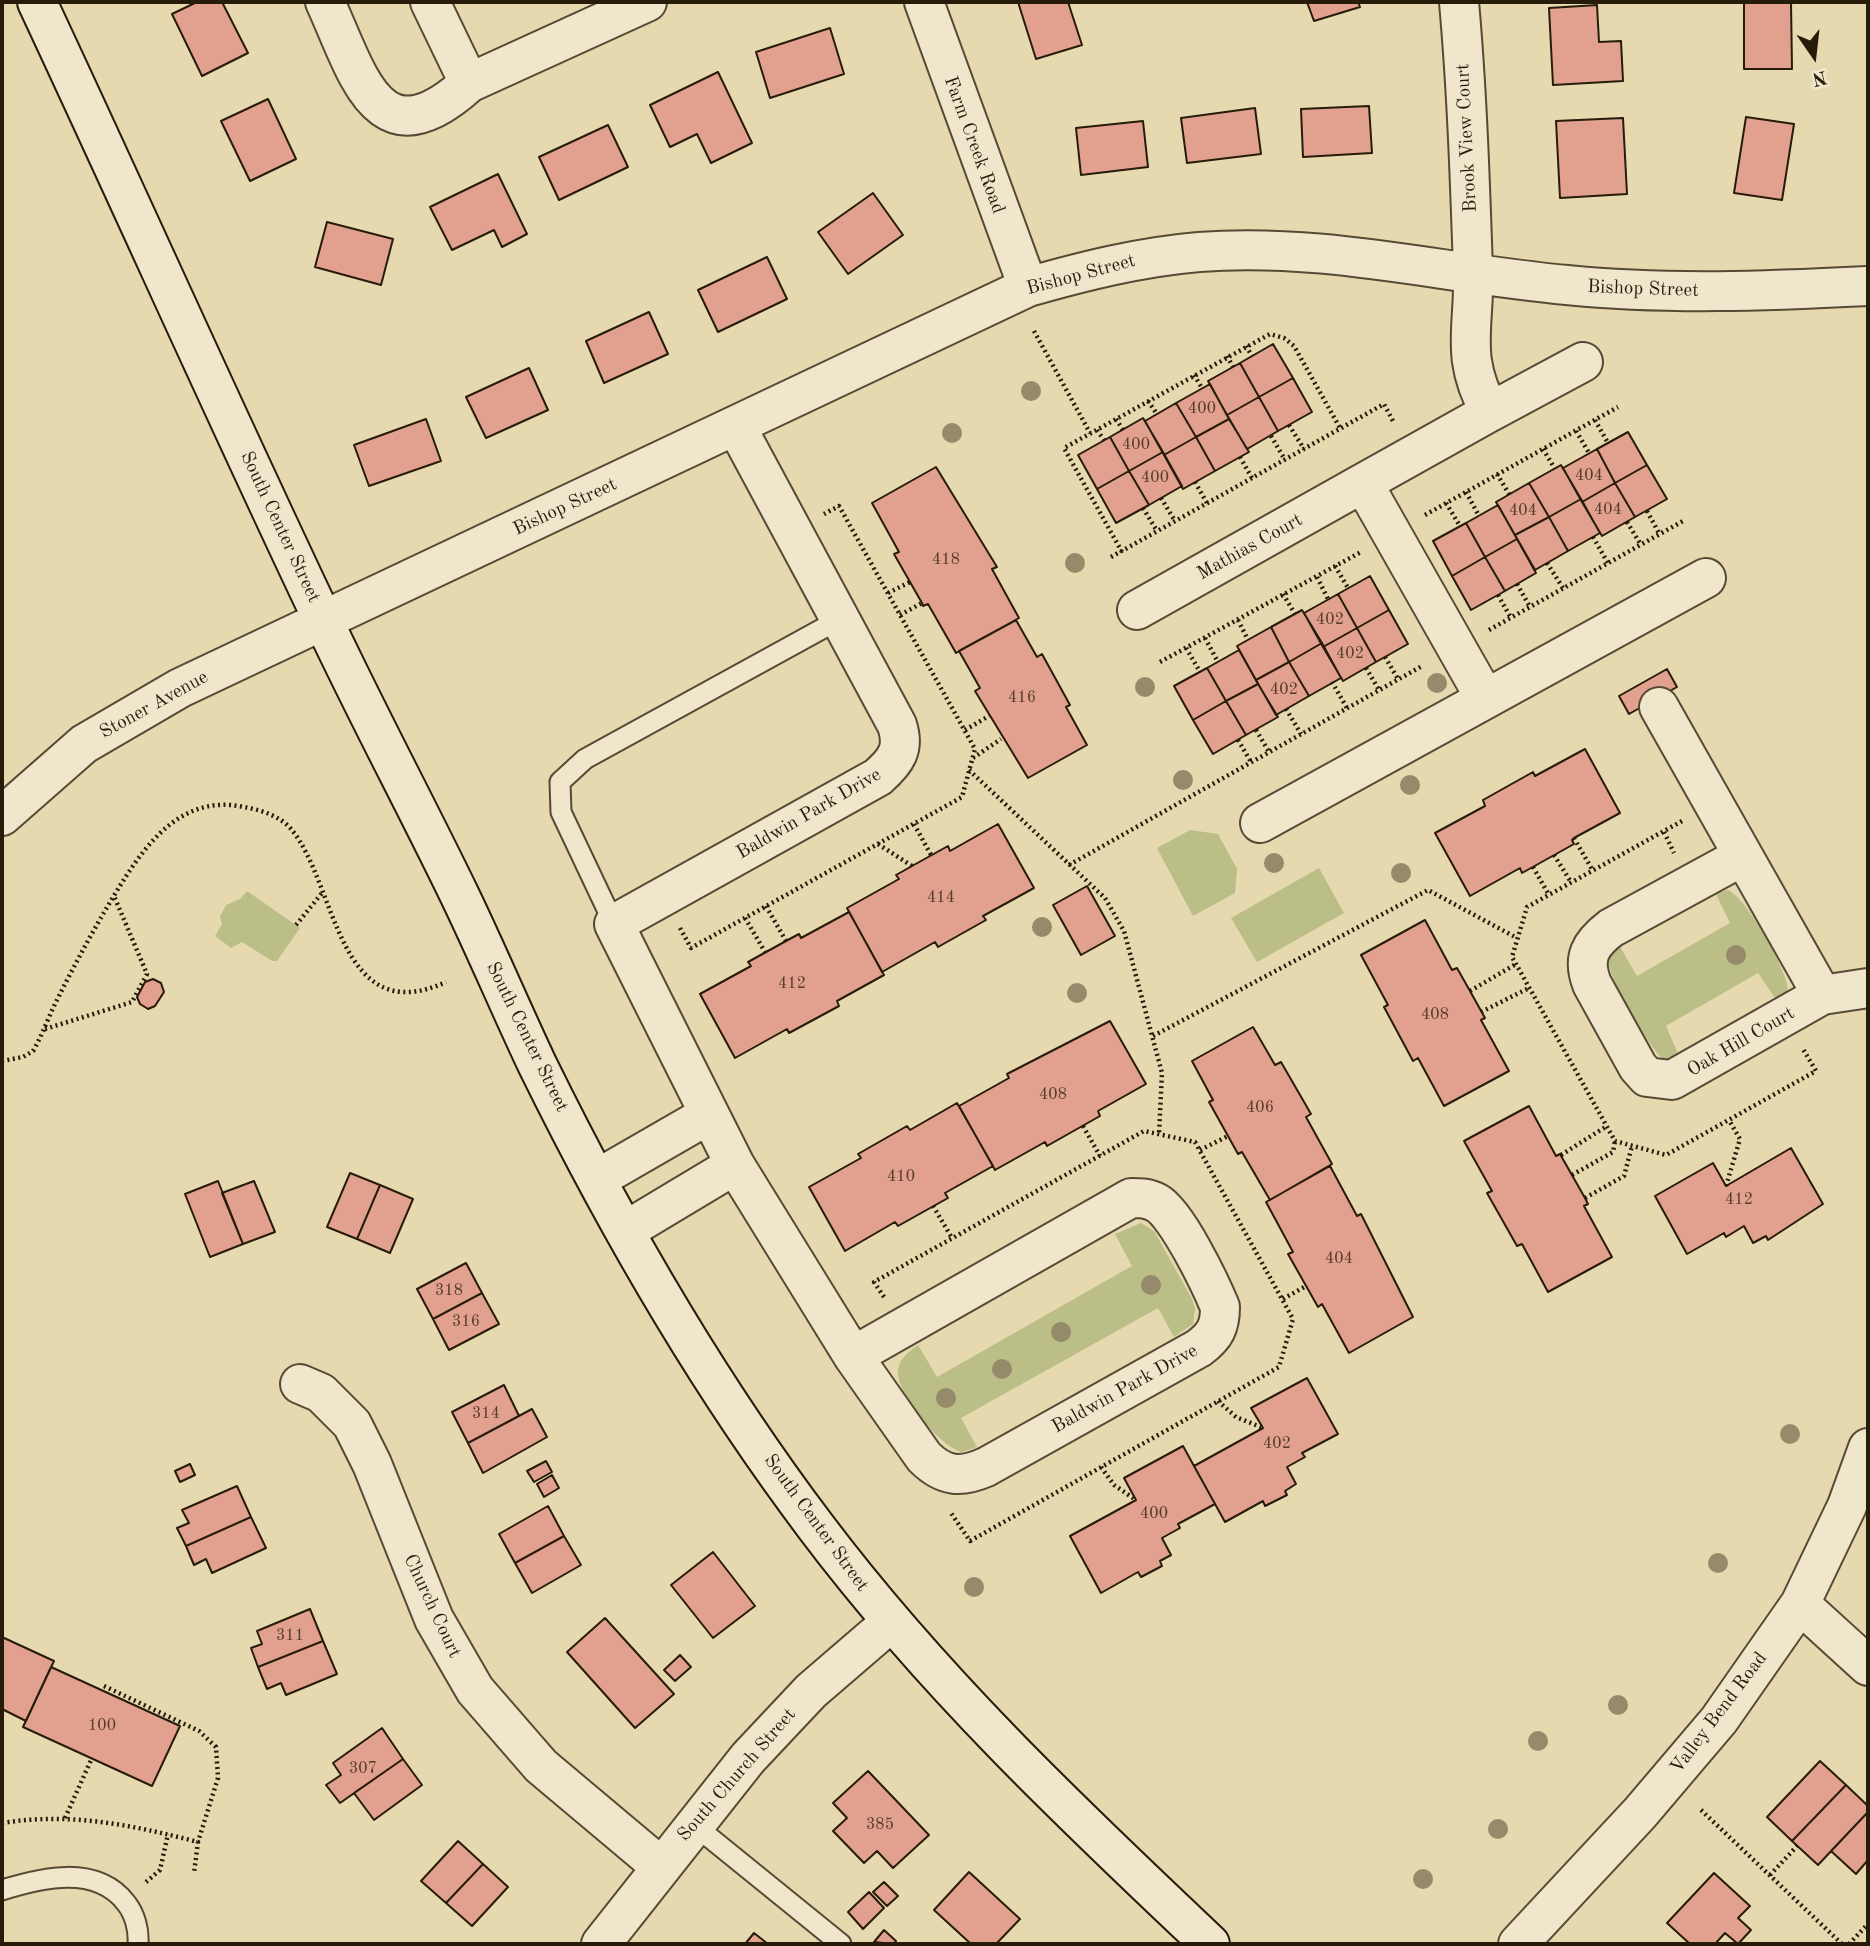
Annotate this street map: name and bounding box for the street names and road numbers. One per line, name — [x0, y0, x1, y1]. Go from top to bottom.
street label: Brook View Court — [1452, 63, 1482, 213]
street label: Farm Creek Road — [939, 73, 1009, 217]
street label: Bishop Street — [1024, 250, 1138, 300]
street label: Bishop Street — [1587, 276, 1699, 302]
street label: South Center Street — [235, 448, 325, 606]
street label: Bishop Street — [510, 473, 620, 541]
street label: Mathias Court — [1193, 509, 1307, 585]
street label: Stoner Avenue — [96, 666, 212, 744]
street label: Baldwin Park Drive — [733, 763, 885, 865]
street label: South Center Street — [481, 958, 573, 1116]
street label: Oak Hill Court — [1683, 1002, 1799, 1082]
street label: Baldwin Park Drive — [1048, 1339, 1202, 1439]
street label: South Center Street — [759, 1450, 873, 1596]
street label: Church Court — [398, 1551, 466, 1661]
street label: Valley Bend Road — [1666, 1648, 1772, 1778]
street label: South Church Street — [673, 1704, 801, 1846]

